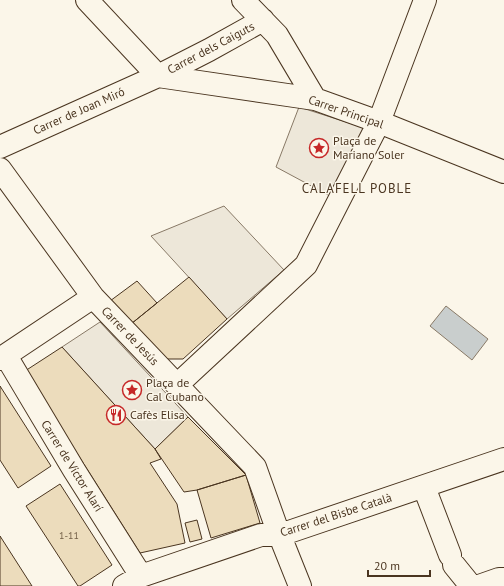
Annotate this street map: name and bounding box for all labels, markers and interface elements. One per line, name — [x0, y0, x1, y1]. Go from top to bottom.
street label: Carrer dels Caiguts — [165, 18, 257, 77]
street label: Carrer de Joan Miró — [31, 84, 127, 137]
street label: Carrer Principal — [306, 92, 386, 132]
place label: Plaça de Mariano Soler — [333, 133, 404, 162]
place icon: Plaça de Mariano Soler — [308, 137, 330, 159]
district label: CALAFELL POBLE — [302, 180, 412, 197]
street label: Carrer de Jesús — [99, 303, 162, 368]
place label: Plaça de Cal Cubano — [146, 375, 204, 404]
place icon: Plaça de Cal Cubano — [121, 379, 143, 401]
restaurant icon: Cafès Elisa — [105, 404, 127, 426]
place label: Cafès Elisa — [130, 407, 185, 422]
street label: Carrer de Víctor Alarí — [38, 417, 107, 514]
street label: Carrer del Bisbe Català — [278, 489, 394, 540]
house number: 1-11 — [59, 529, 79, 542]
scale bar — [368, 552, 430, 578]
text: 20 m — [374, 558, 400, 573]

